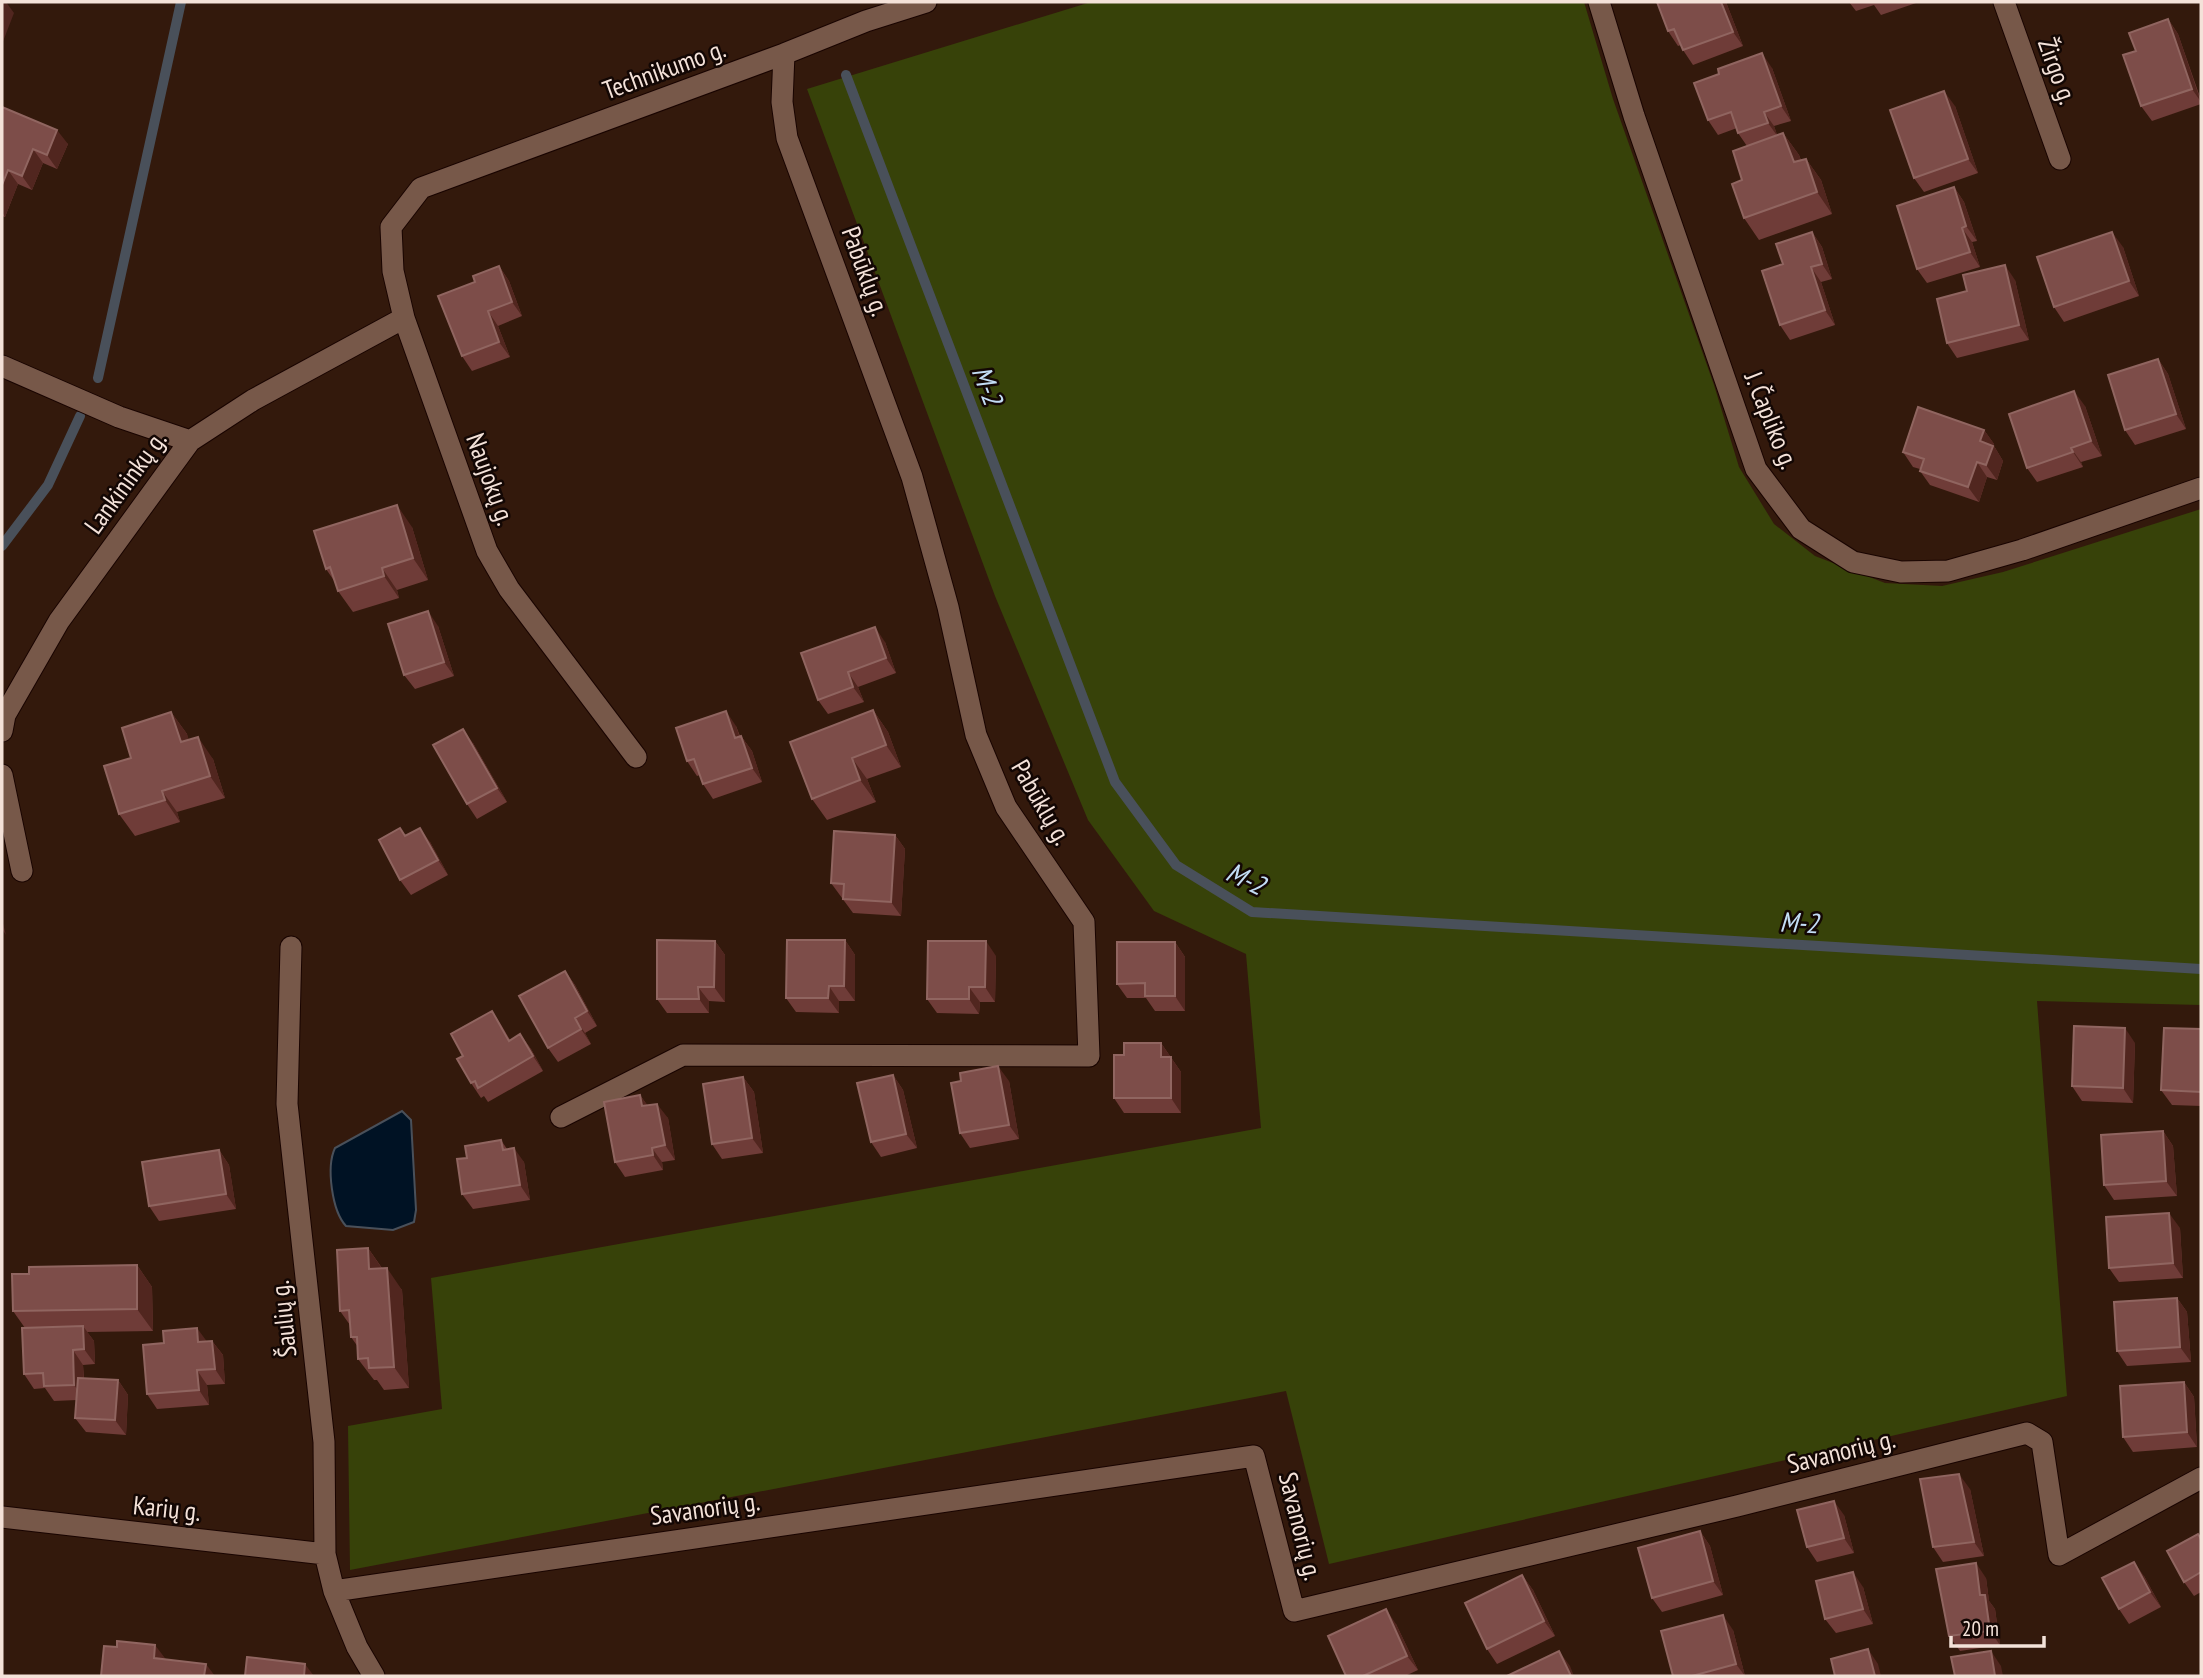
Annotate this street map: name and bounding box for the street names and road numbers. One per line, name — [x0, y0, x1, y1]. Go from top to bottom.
street label: Technikumo g. — [598, 32, 730, 106]
street label: Žirgo g. — [2031, 33, 2085, 109]
street label: Pabūklų g. — [835, 222, 897, 320]
street label: J. Čapliko g. — [1737, 366, 1806, 474]
street label: Lankininkų g. — [77, 424, 173, 540]
street label: Naujokų g. — [459, 429, 523, 529]
street label: Pabūklų g. — [1005, 754, 1079, 850]
street label: Šaulių g. — [263, 1279, 303, 1359]
street label: Savanorių g. — [1784, 1422, 1898, 1480]
street label: Savanorių g. — [1272, 1469, 1330, 1583]
street label: Savanorių g. — [648, 1484, 762, 1532]
street label: Karių g. — [131, 1488, 203, 1528]

